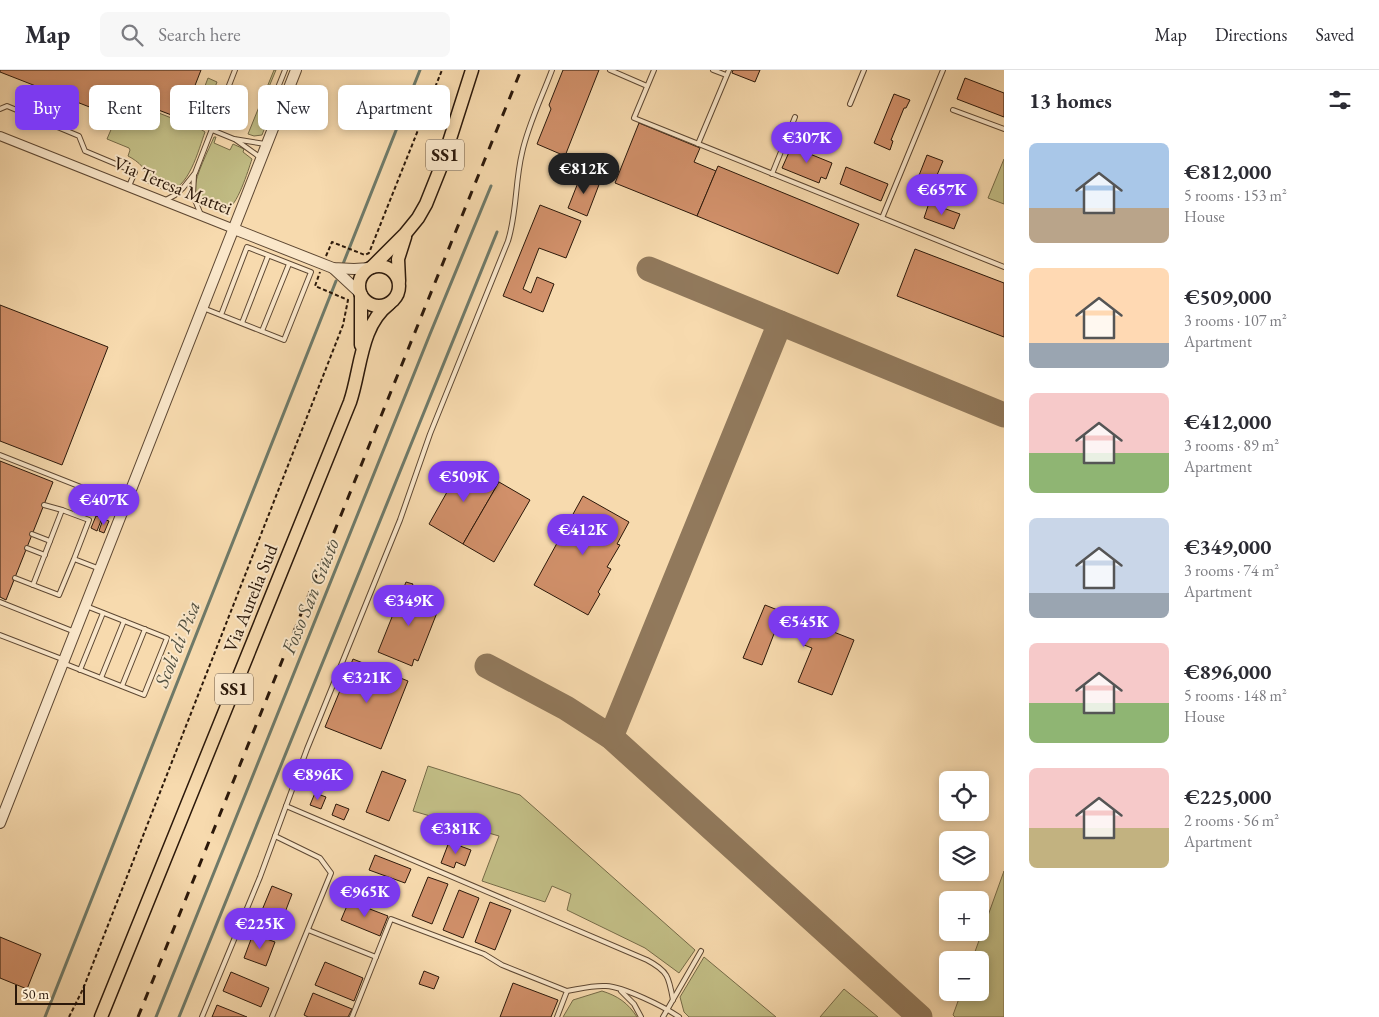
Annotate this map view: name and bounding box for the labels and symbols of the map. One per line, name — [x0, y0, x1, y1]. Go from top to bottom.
pin: €307K — [772, 122, 842, 164]
road number: SS1 — [426, 140, 464, 170]
street label: Via Teresa Mattei — [110, 150, 236, 221]
pin: €812K — [549, 152, 619, 195]
pin: €657K — [907, 174, 977, 216]
pin: €509K — [429, 460, 499, 503]
pin: €407K — [69, 484, 139, 526]
pin: €412K — [548, 514, 618, 556]
water label: Fosso San Giusto — [275, 534, 345, 659]
street label: Via Aurelia Sud — [217, 540, 284, 656]
pin: €349K — [374, 584, 444, 627]
water label: Scoli di Pisa — [148, 597, 206, 692]
pin: €545K — [769, 606, 839, 648]
pin: €321K — [332, 662, 402, 704]
road number: SS1 — [215, 674, 253, 704]
pin: €896K — [283, 758, 353, 801]
pin: €381K — [421, 812, 491, 855]
pin: €965K — [330, 876, 400, 918]
pin: €225K — [225, 908, 295, 950]
scale bar — [15, 982, 85, 1005]

